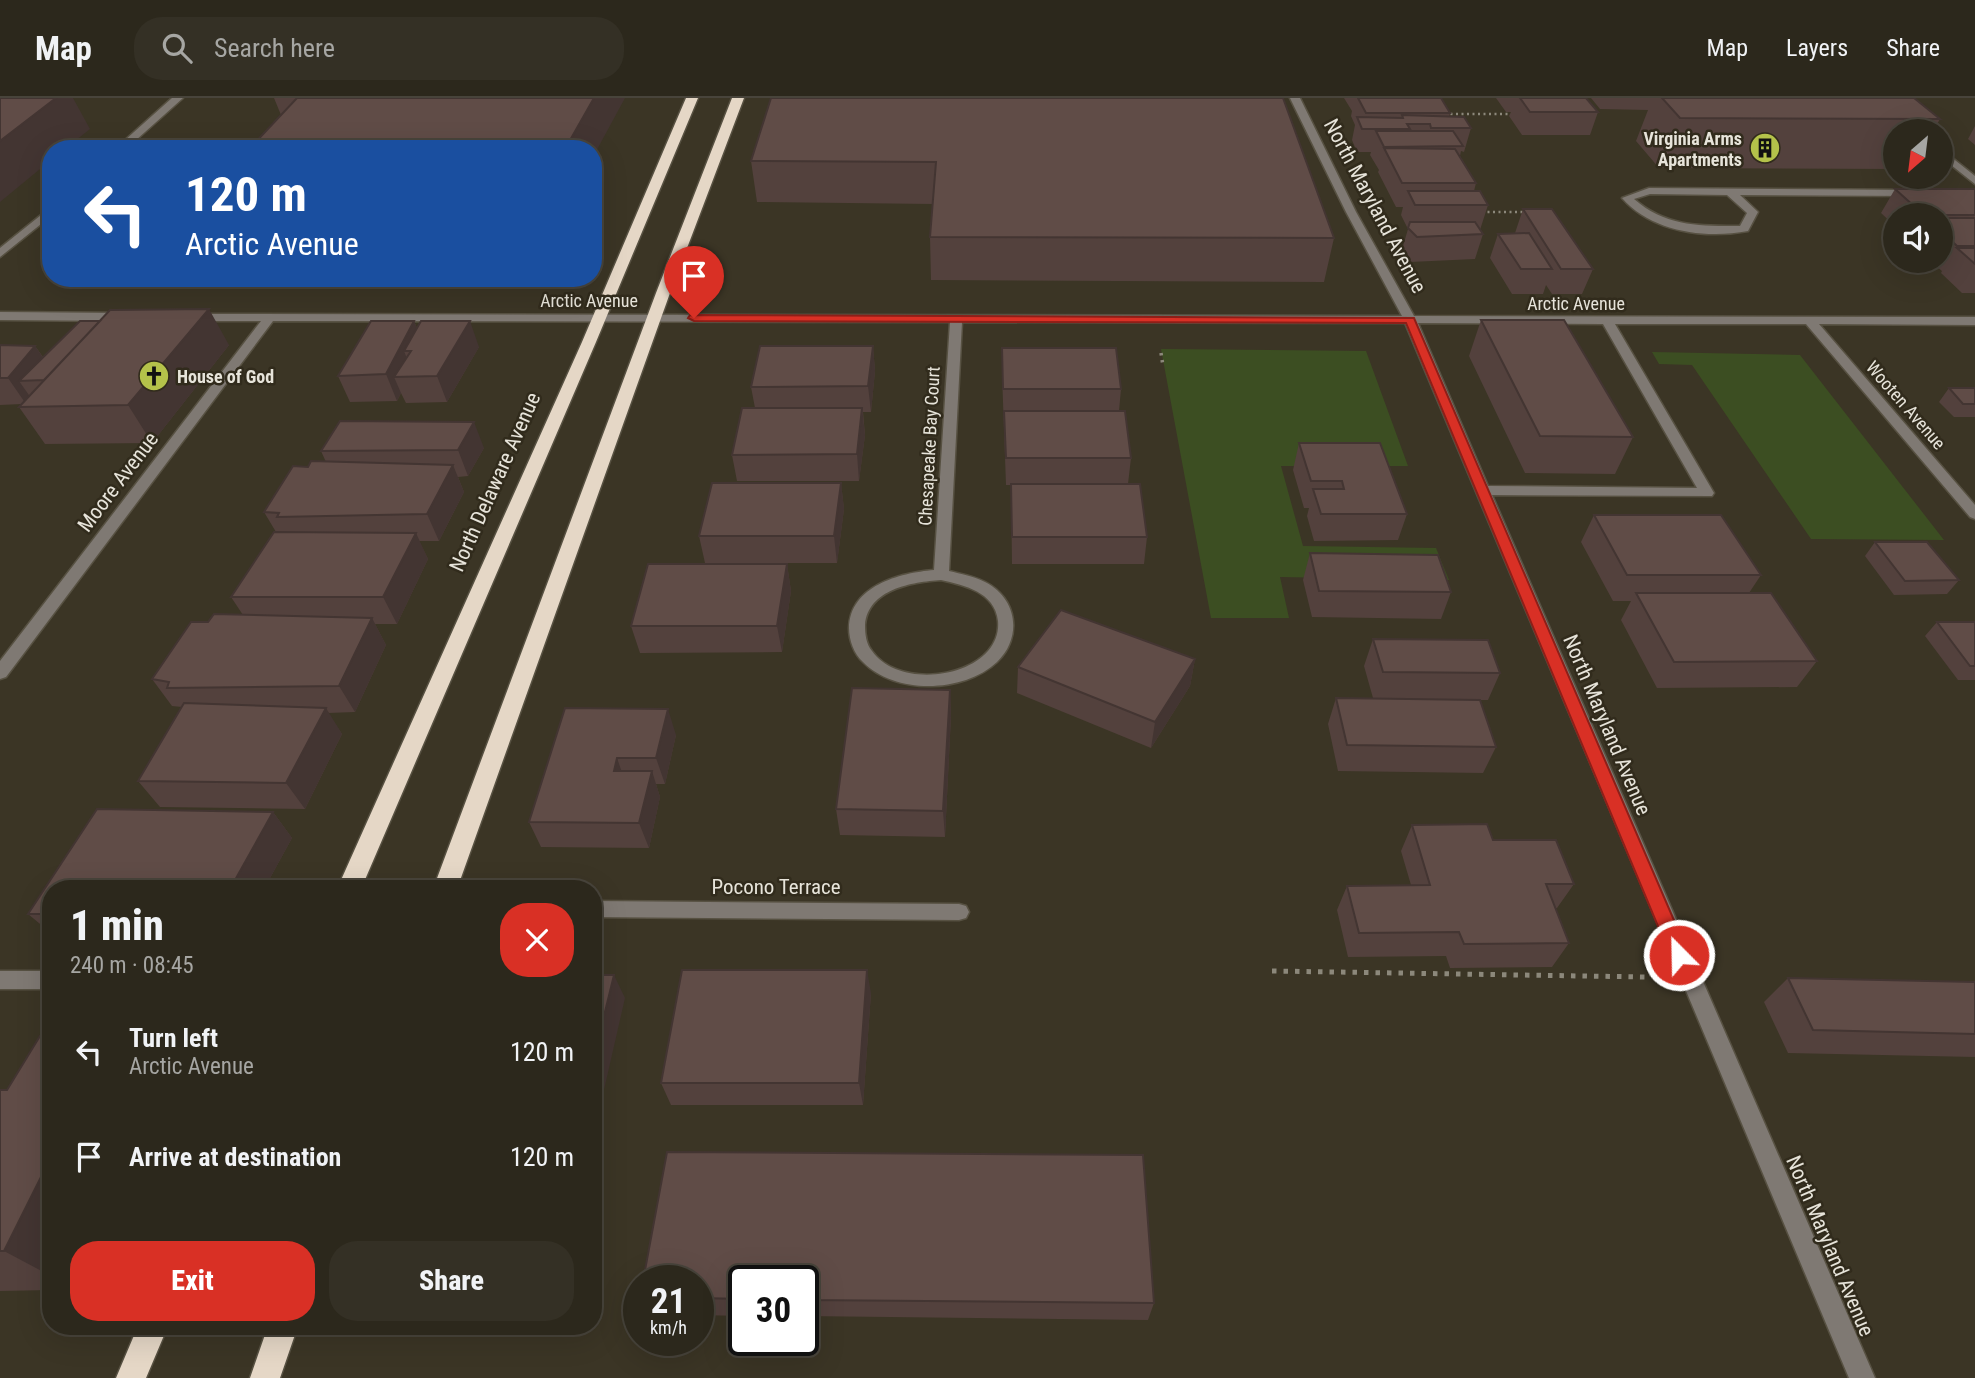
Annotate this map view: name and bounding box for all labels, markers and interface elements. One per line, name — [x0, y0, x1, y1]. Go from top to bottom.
search box — [134, 17, 624, 80]
text: Map — [35, 29, 92, 68]
icon: search — [158, 29, 196, 67]
text: Search here — [214, 33, 335, 63]
text: Map — [1707, 34, 1748, 62]
text: Layers — [1786, 34, 1848, 62]
text: Share — [1886, 34, 1940, 62]
street label: North Maryland Avenue — [1319, 115, 1431, 297]
north arrow — [1883, 119, 1953, 189]
map controls — [1883, 119, 1953, 273]
place label: Virginia Arms Apartments — [1643, 128, 1742, 170]
building icon: Virginia Arms Apartments — [1748, 131, 1782, 165]
text: 120 m — [185, 166, 307, 223]
icon: left — [70, 168, 161, 259]
button: sound — [1883, 203, 1953, 273]
text: Arctic Avenue — [185, 225, 359, 263]
pin — [664, 246, 724, 318]
icon: arrive — [675, 257, 713, 295]
street label: Arctic Avenue — [540, 290, 638, 311]
street label: Arctic Avenue — [1527, 293, 1625, 314]
street label: Wooten Avenue — [1862, 357, 1950, 453]
church icon: House of God — [137, 359, 171, 393]
place label: House of God — [177, 366, 274, 387]
street label: Chesapeake Bay Court — [914, 366, 944, 526]
street label: North Delaware Avenue — [445, 389, 545, 575]
street label: Moore Avenue — [73, 427, 163, 536]
street label: North Maryland Avenue — [1558, 631, 1656, 819]
street label: Pocono Terrace — [711, 875, 841, 899]
text: 1 min — [70, 901, 164, 950]
button: close — [500, 903, 574, 977]
position arrow — [1642, 918, 1716, 992]
text: 240 m · 08:45 — [70, 952, 194, 979]
text: Turn left — [129, 1023, 218, 1053]
icon: left — [70, 1033, 108, 1071]
text: 120 m — [510, 1037, 574, 1067]
text: Arctic Avenue — [129, 1053, 254, 1080]
icon: arrive — [70, 1138, 108, 1176]
text: Arrive at destination — [129, 1142, 341, 1172]
text: 120 m — [510, 1142, 574, 1172]
street label: North Maryland Avenue — [1781, 1152, 1879, 1340]
button: Exit — [70, 1241, 315, 1321]
button: Share — [329, 1241, 574, 1321]
speed limit sign: 30 — [728, 1265, 819, 1356]
text: 21 — [651, 1281, 686, 1322]
text: km/h — [650, 1317, 687, 1338]

